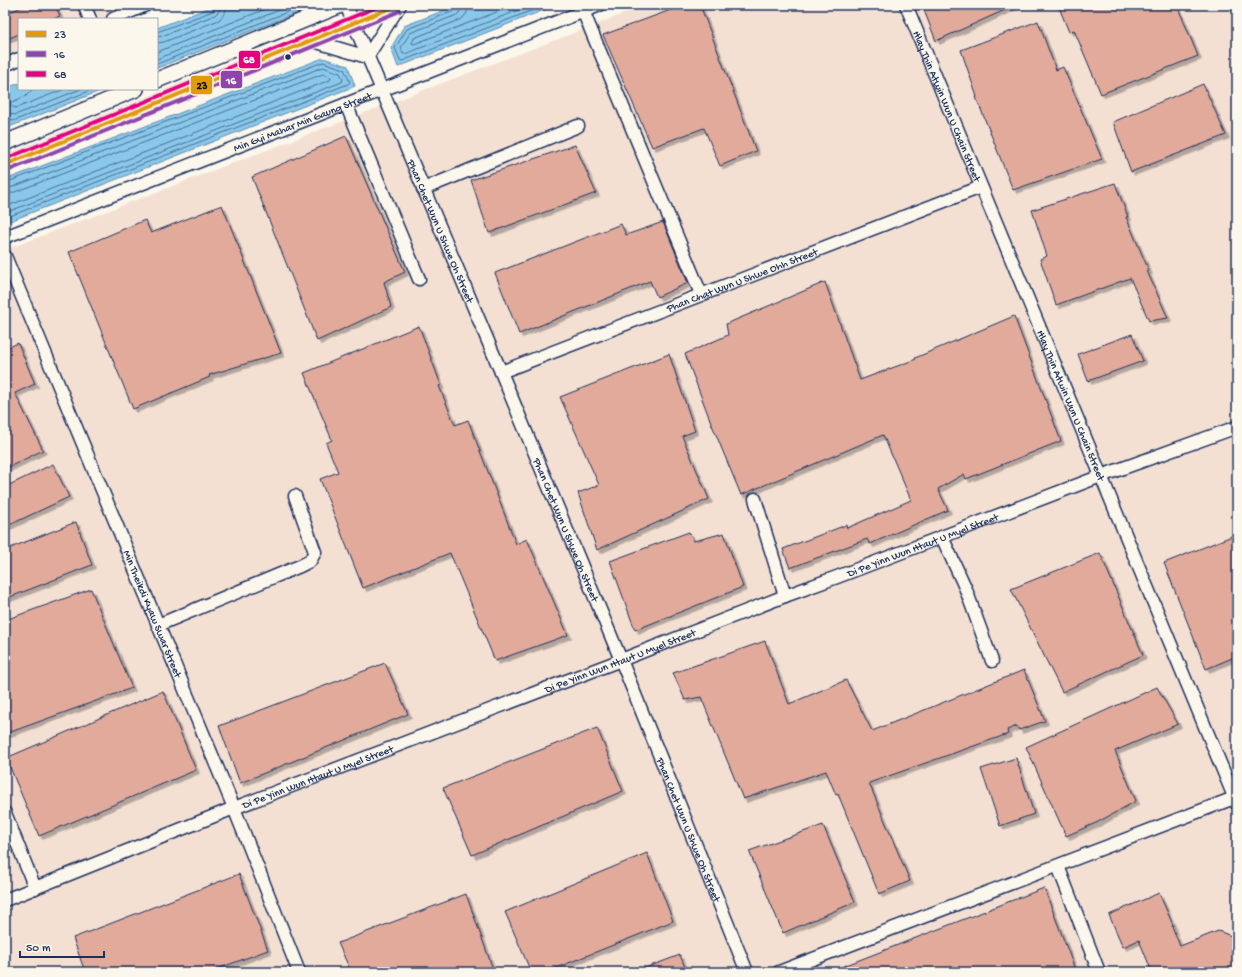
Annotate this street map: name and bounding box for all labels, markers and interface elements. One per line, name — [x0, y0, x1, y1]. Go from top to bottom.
legend — [18, 18, 158, 90]
text: 23 — [54, 29, 66, 43]
street label: Hlay Thin Atwin Wun U Chain Street — [909, 29, 983, 185]
text: 16 — [53, 49, 66, 63]
line badge: 68 — [238, 50, 261, 69]
unlabelled marker — [283, 52, 293, 62]
text: 68 — [243, 55, 255, 67]
text: 68 — [54, 69, 67, 83]
line badge: 16 — [220, 70, 243, 89]
line badge: 23 — [190, 75, 213, 95]
text: 16 — [225, 76, 236, 88]
text: 23 — [196, 81, 208, 93]
street label: Min Gyi Mahar Min Gaung Street — [232, 90, 375, 155]
street label: Phan Chet Wun U Shwe Oh Street — [404, 157, 476, 306]
street label: Phan Chat Wun U Shwe Ohh Street — [664, 246, 821, 316]
street label: Hlay Thin Atwin Wun U Chain Street — [1033, 329, 1107, 484]
street label: Phan Chet Wun U Shwe Oh Street — [529, 456, 601, 605]
street label: Di Pe Yinn Wun Htaut U Myel Street — [845, 511, 1002, 581]
street label: Min Theikdi Kyaw Swar Street — [120, 549, 184, 681]
street label: Di Pe Yinn Wun Htaut U Myel Street — [542, 627, 699, 697]
street label: Di Pe Yinn Wun Htaut U Myel Street — [240, 743, 397, 813]
street label: Phan Chet Wun U Shwe Oh Street — [653, 755, 723, 905]
scale bar — [20, 933, 104, 959]
text: 50 m — [26, 942, 51, 956]

